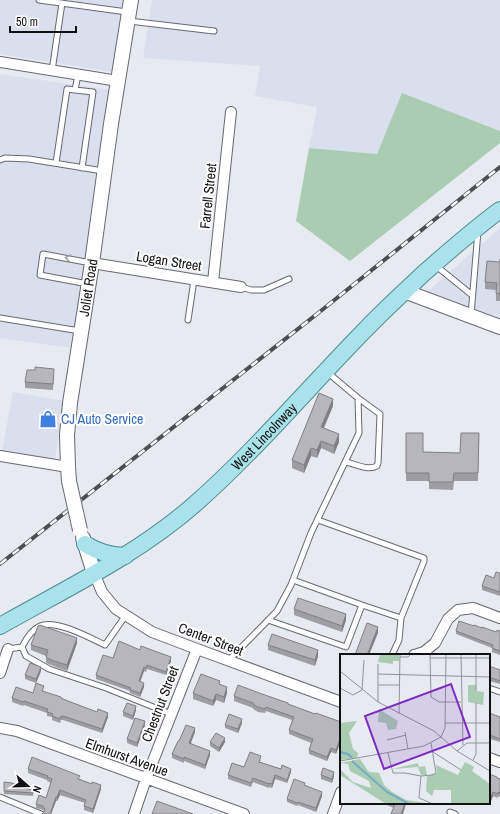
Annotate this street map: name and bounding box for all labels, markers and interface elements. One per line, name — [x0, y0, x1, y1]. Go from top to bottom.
scale bar — [10, 8, 76, 34]
text: 50 m — [16, 14, 38, 30]
street label: Farrell Street — [196, 162, 220, 230]
street label: Logan Street — [135, 247, 203, 275]
one-way arrow — [65, 255, 71, 263]
street label: Joliet Road — [75, 258, 101, 318]
street label: West Lincolnway — [227, 399, 301, 474]
shop icon: CJ Auto Service — [38, 409, 58, 429]
place label: CJ Auto Service — [61, 410, 143, 428]
street label: Center Street — [176, 618, 246, 660]
inset map — [340, 654, 490, 804]
street label: Chestnut Street — [137, 664, 183, 744]
street label: Elmhurst Avenue — [83, 734, 171, 780]
north arrow — [8, 766, 48, 806]
text: N — [30, 784, 45, 795]

